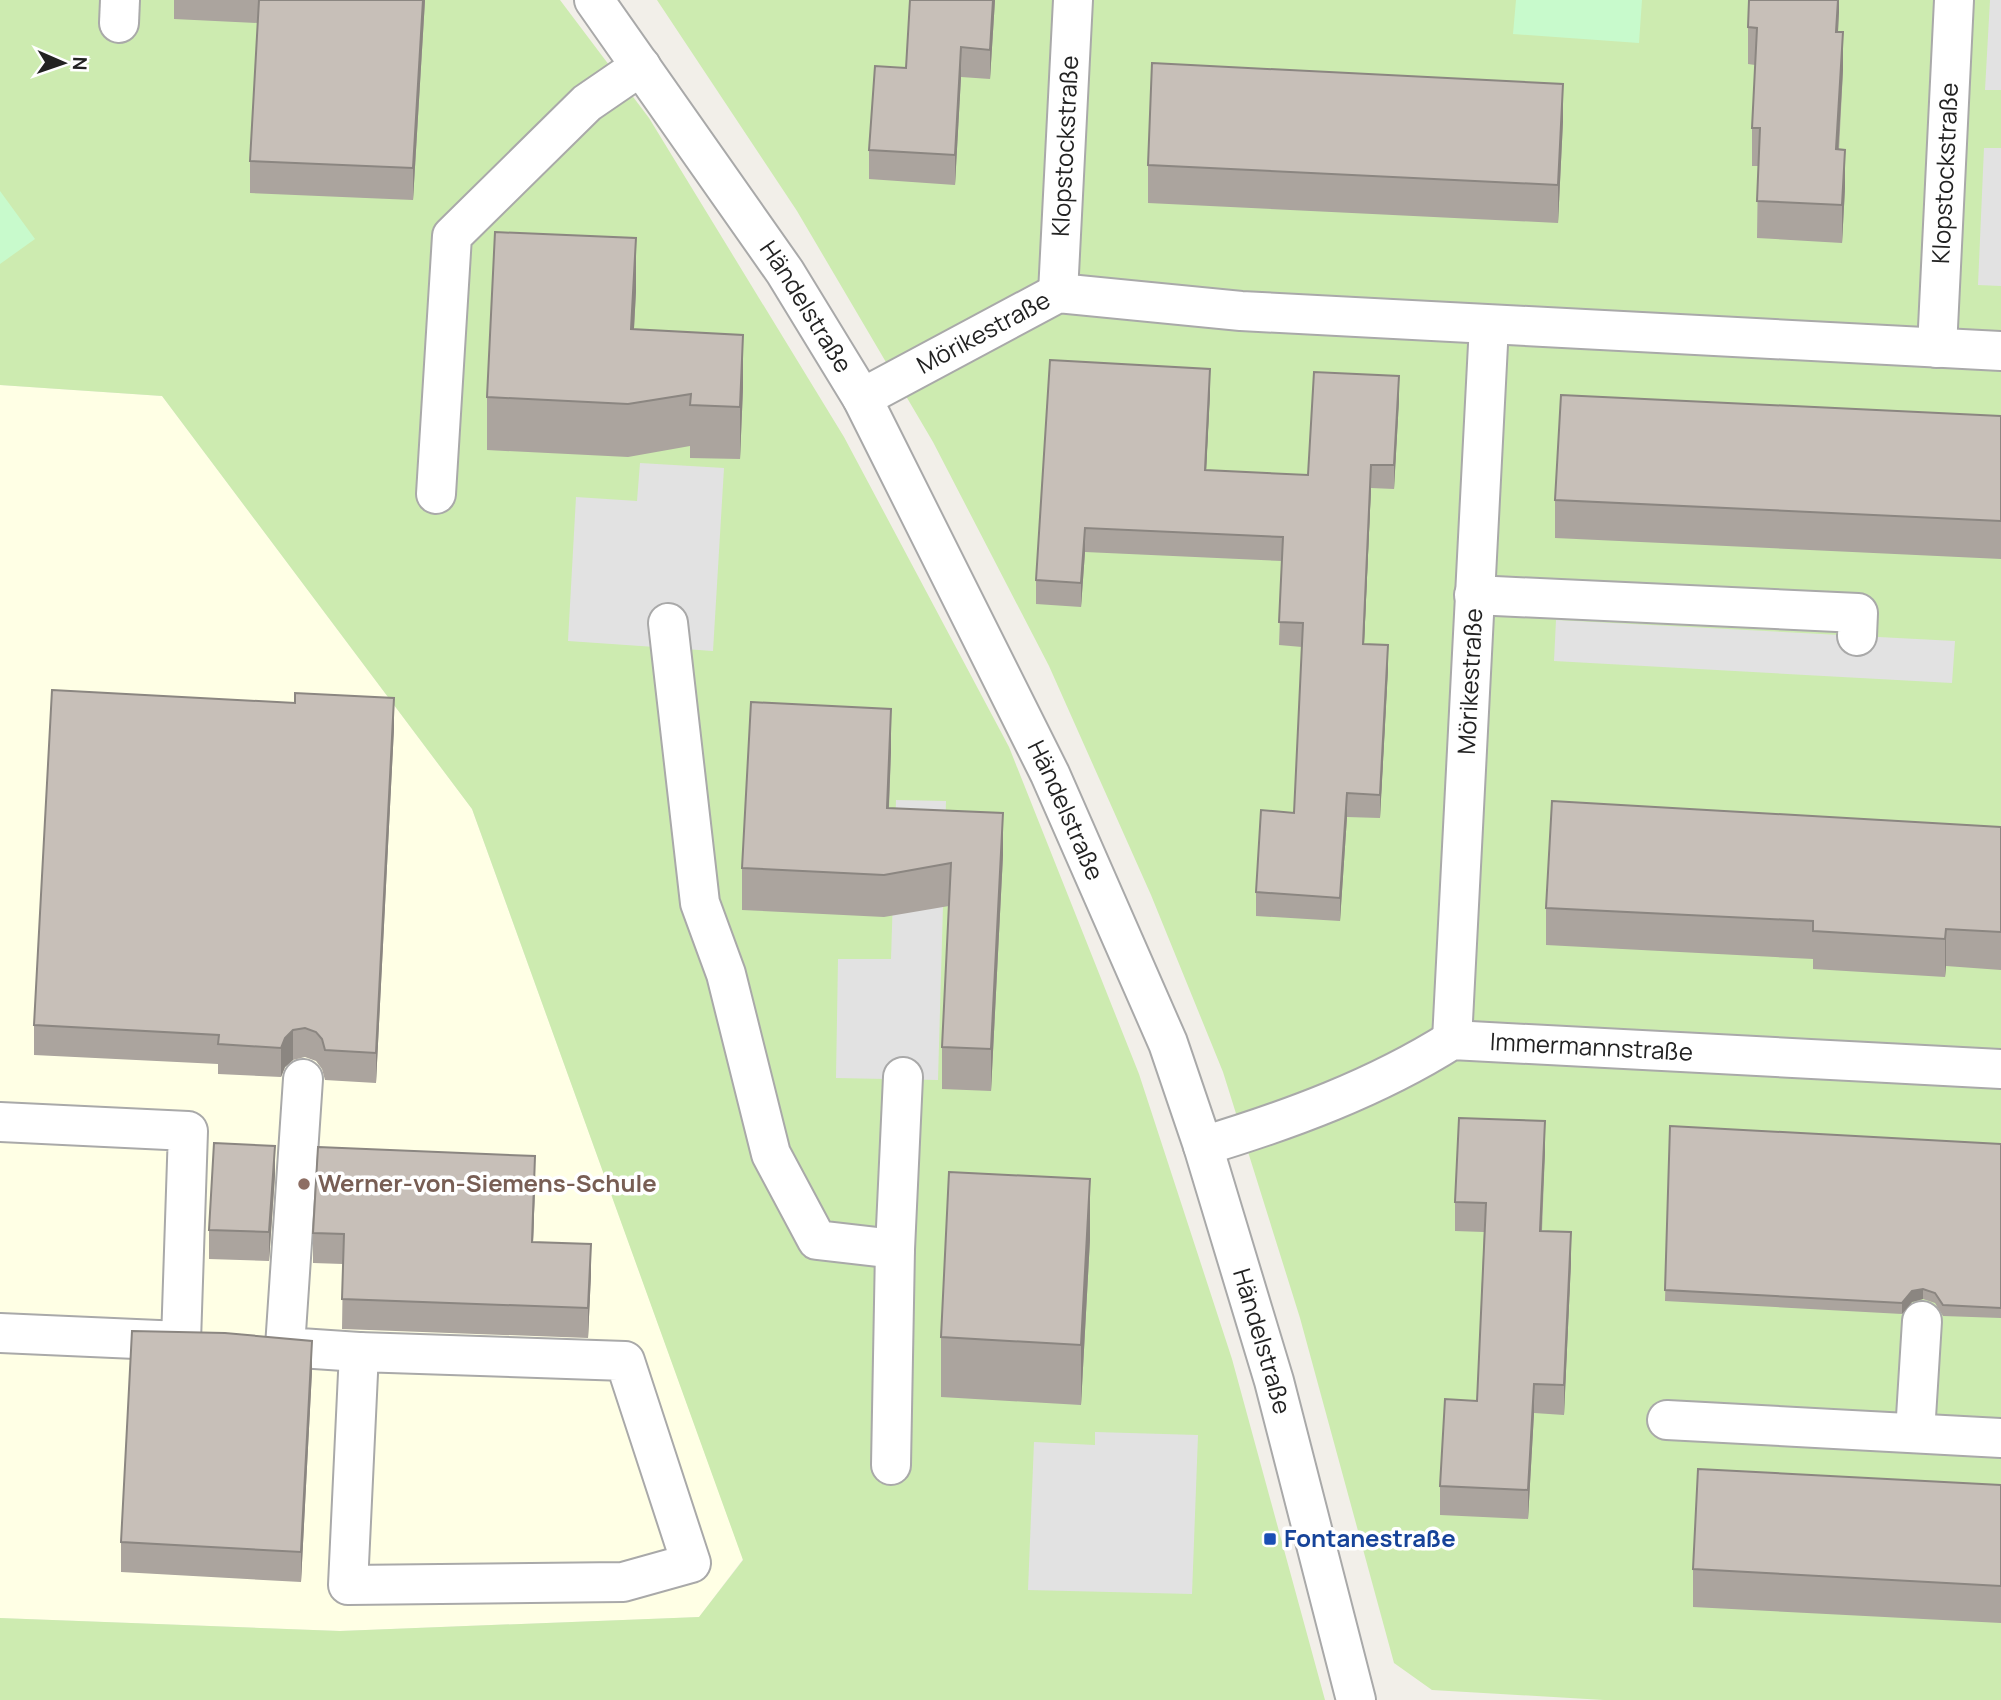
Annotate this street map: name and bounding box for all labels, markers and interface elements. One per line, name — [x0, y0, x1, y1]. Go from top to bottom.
north arrow — [28, 28, 98, 98]
street label: Klopstockstraße — [1043, 55, 1085, 237]
text: N — [67, 56, 93, 71]
street label: Klopstockstraße — [1923, 82, 1965, 264]
street label: Händelstraße — [753, 234, 861, 378]
street label: Mörikestraße — [911, 282, 1055, 381]
street label: Mörikestraße — [1449, 607, 1489, 755]
street label: Händelstraße — [1021, 734, 1113, 885]
street label: Immermannstraße — [1489, 1024, 1694, 1068]
place label: Werner-von-Siemens-Schule — [318, 1166, 657, 1199]
marker: Werner-von-Siemens-Schule — [296, 1176, 312, 1192]
street label: Händelstraße — [1226, 1264, 1300, 1417]
place label: Fontanestraße — [1284, 1521, 1456, 1554]
marker: Fontanestraße — [1262, 1531, 1278, 1547]

